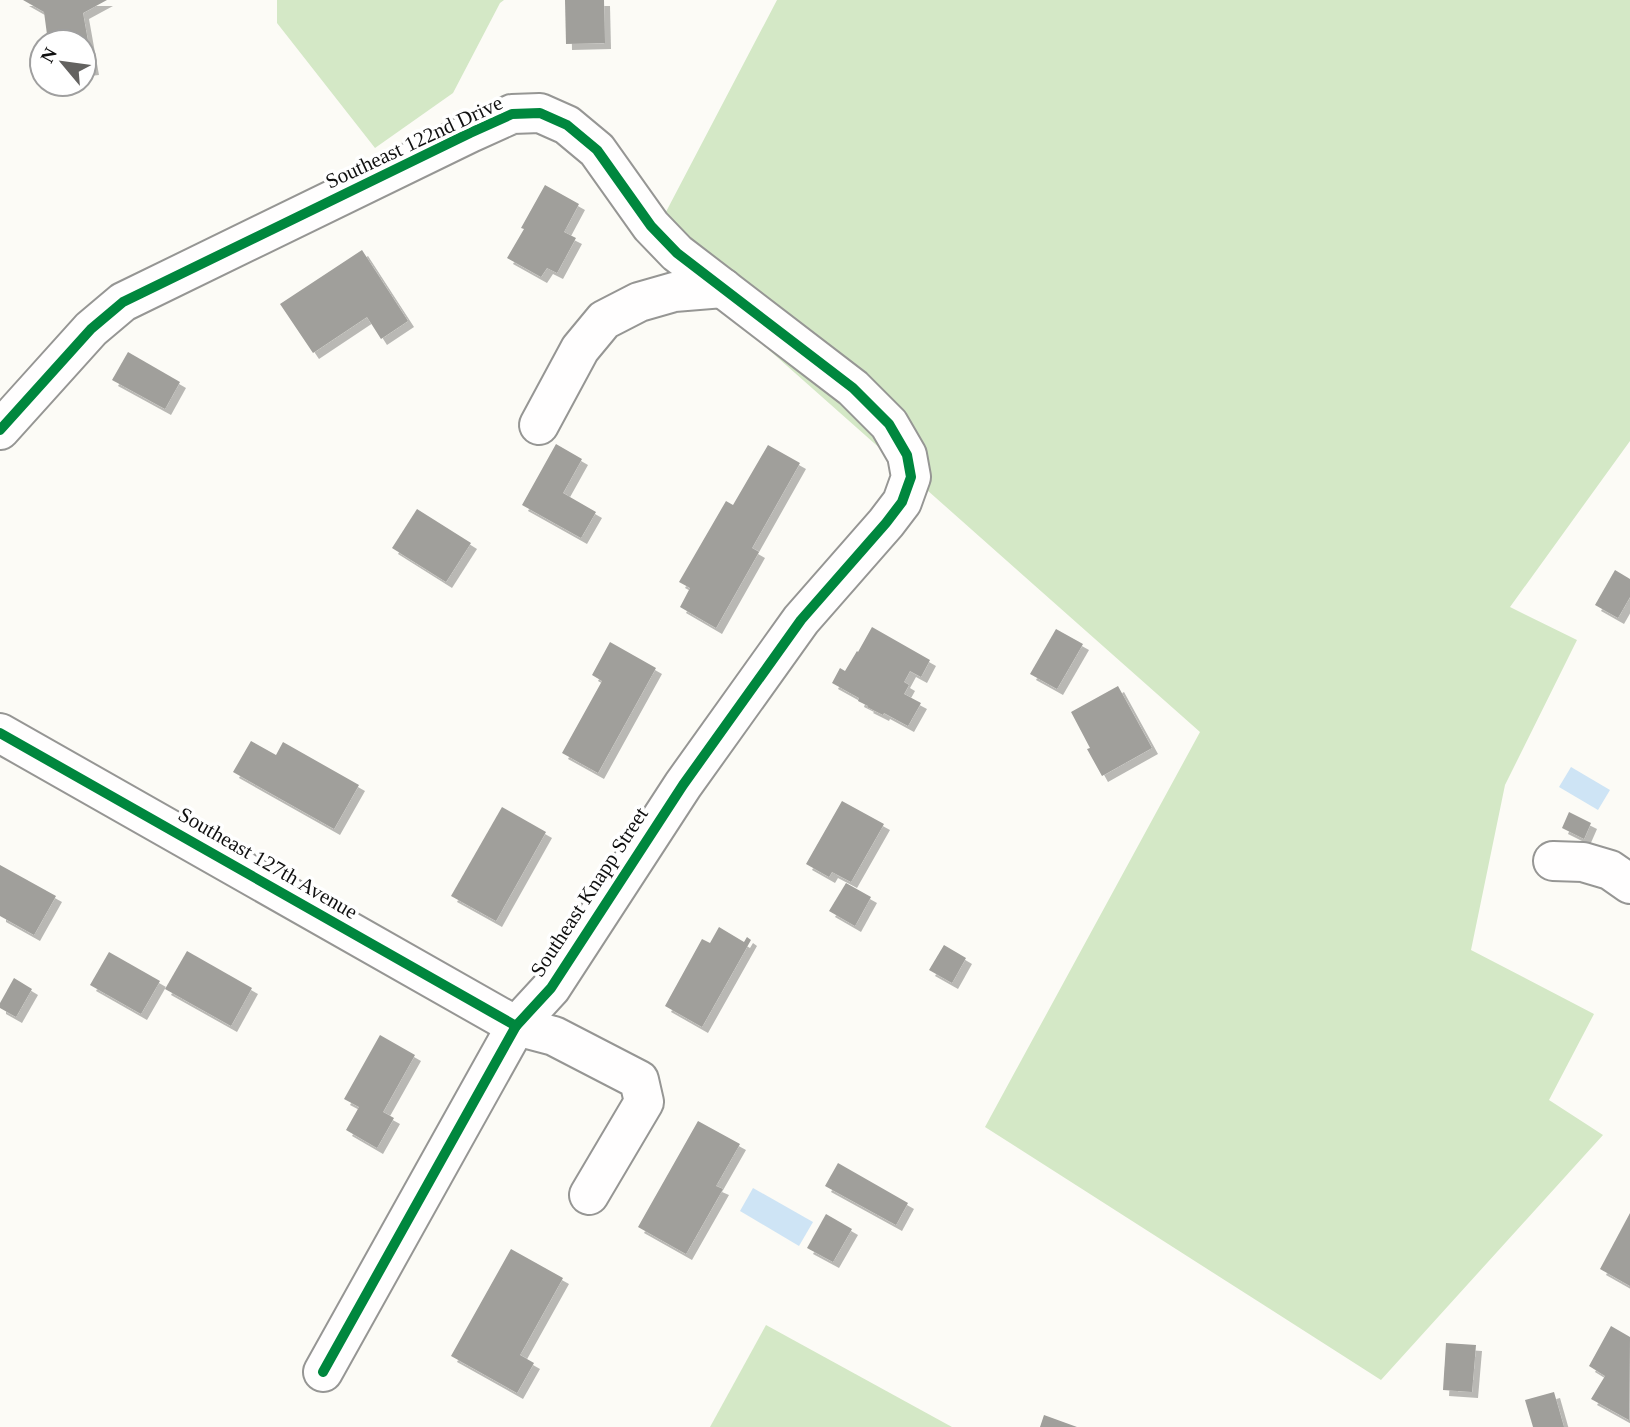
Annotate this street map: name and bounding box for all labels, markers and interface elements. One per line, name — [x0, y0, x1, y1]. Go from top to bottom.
north arrow — [28, 28, 98, 98]
text: N — [36, 44, 61, 66]
street label: Southeast 122nd Drive — [322, 90, 506, 194]
street label: Southeast 127th Avenue — [174, 802, 362, 924]
street label: Southeast Knapp Street — [525, 803, 653, 981]

